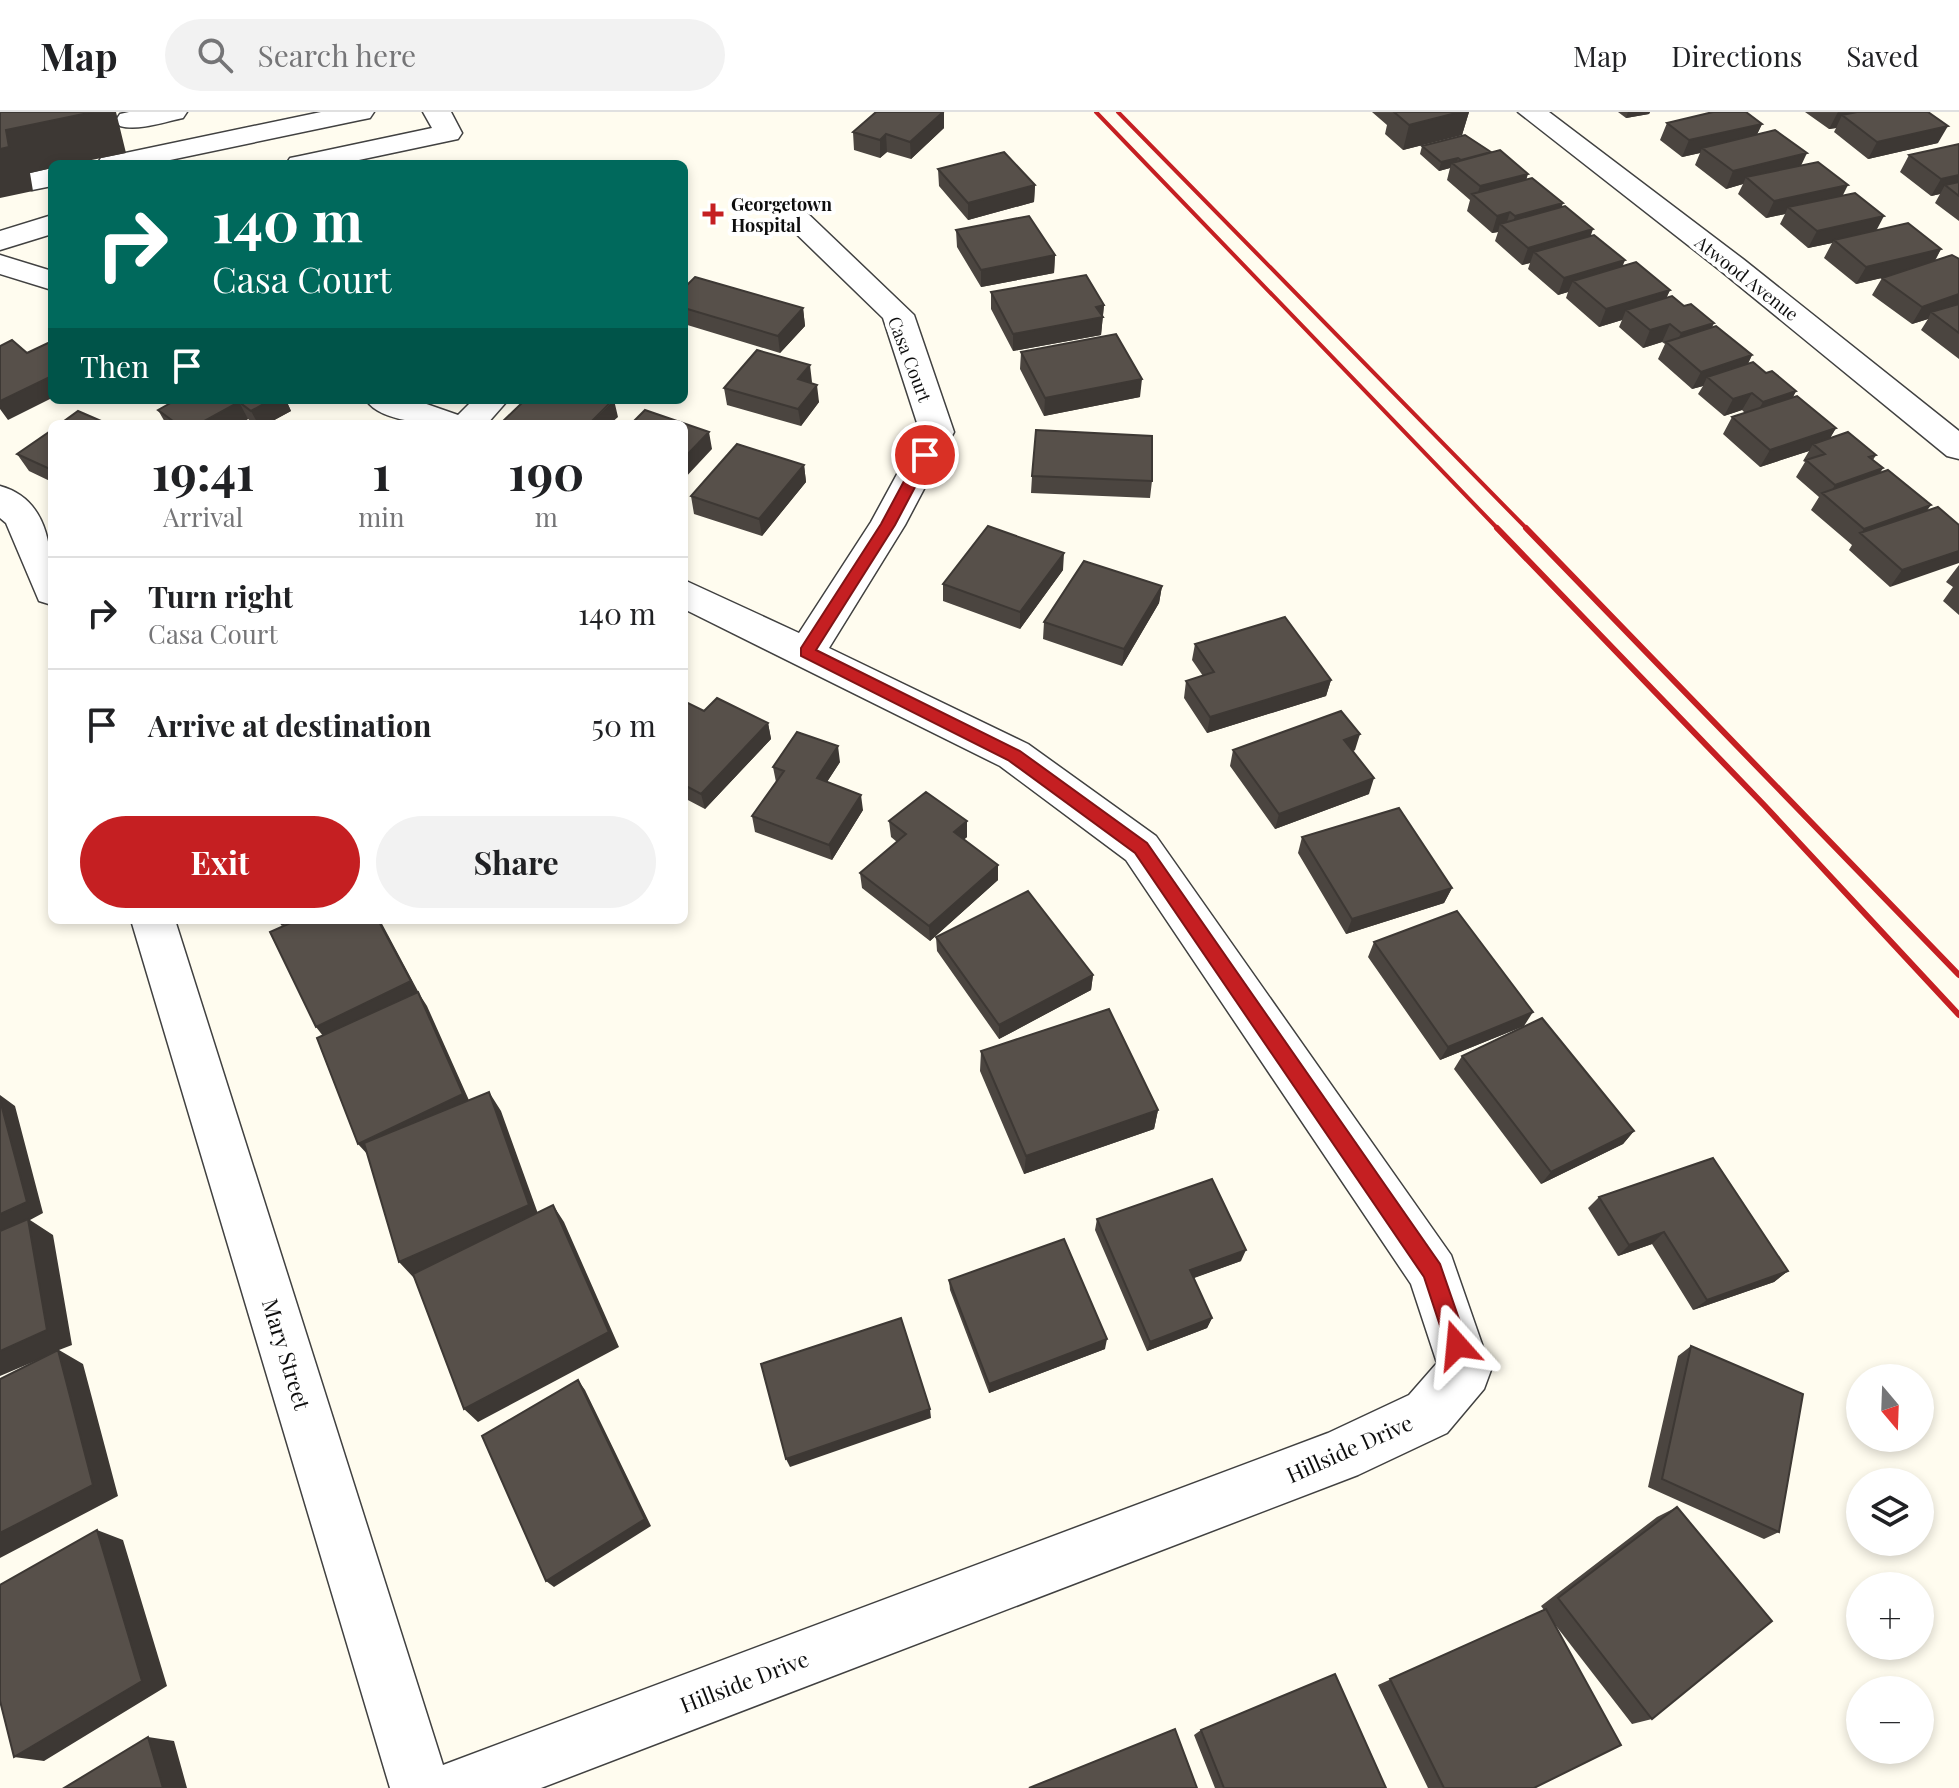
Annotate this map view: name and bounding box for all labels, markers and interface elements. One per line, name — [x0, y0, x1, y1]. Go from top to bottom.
search box — [165, 19, 725, 91]
text: Map — [40, 30, 117, 81]
icon: search — [193, 33, 237, 77]
text: Search here — [257, 35, 416, 75]
text: Map — [1573, 37, 1627, 74]
text: Directions — [1671, 37, 1802, 74]
text: Saved — [1846, 37, 1919, 74]
text: 140 m — [212, 182, 363, 257]
icon: right — [80, 192, 184, 296]
place label: Georgetown Hospital — [731, 192, 832, 237]
marker: Georgetown Hospital — [702, 203, 724, 225]
street label: Atwood Avenue — [1690, 229, 1804, 326]
text: Casa Court — [212, 254, 391, 302]
street label: Casa Court — [883, 313, 938, 406]
icon: arrive — [165, 344, 209, 388]
text: Then — [80, 346, 149, 386]
pin — [891, 421, 959, 489]
icon: arrive — [903, 433, 947, 477]
text: 19:41 — [152, 439, 254, 503]
text: 1 — [372, 439, 391, 503]
text: 190 — [508, 439, 584, 503]
text: Arrival — [163, 499, 243, 534]
text: min — [358, 499, 404, 534]
text: m — [535, 499, 558, 534]
text: Turn right — [148, 576, 293, 616]
icon: right — [80, 591, 124, 635]
text: 140 m — [578, 593, 656, 633]
text: Casa Court — [148, 616, 278, 651]
icon: arrive — [80, 703, 124, 747]
text: Arrive at destination — [148, 705, 431, 745]
text: 50 m — [591, 705, 656, 745]
button: Exit — [80, 816, 360, 908]
button: Share — [376, 816, 656, 908]
street label: Mary Street — [256, 1295, 318, 1414]
position arrow — [1415, 1303, 1499, 1387]
north arrow — [1846, 1364, 1934, 1452]
map controls — [1846, 1364, 1934, 1764]
street label: Hillside Drive — [1281, 1407, 1417, 1489]
button: layers — [1846, 1468, 1934, 1556]
button: + — [1846, 1572, 1934, 1660]
street label: Hillside Drive — [676, 1643, 812, 1719]
button: − — [1846, 1676, 1934, 1764]

